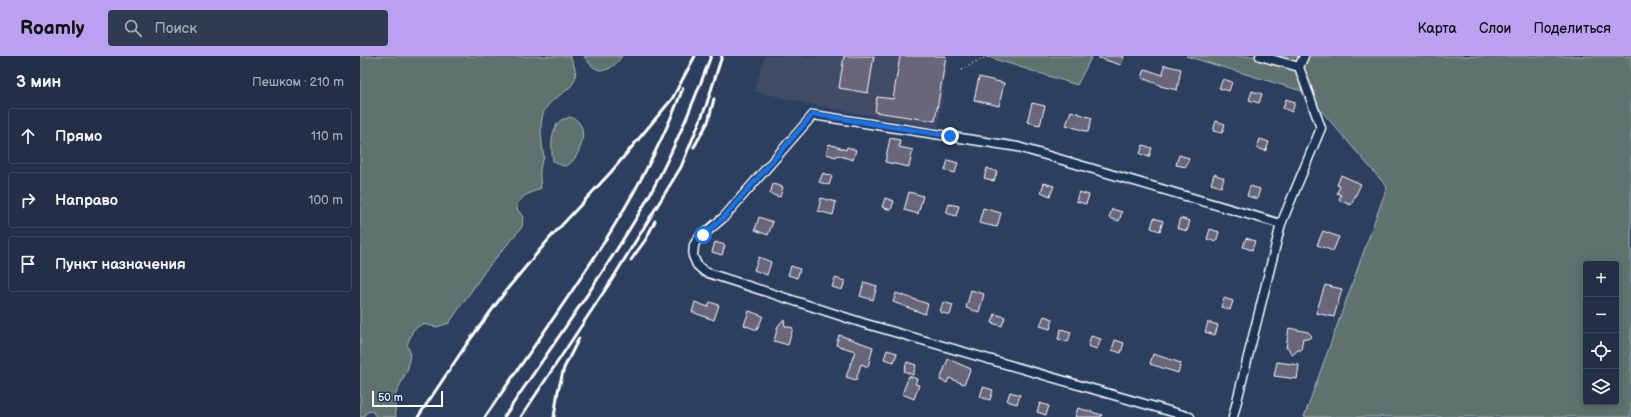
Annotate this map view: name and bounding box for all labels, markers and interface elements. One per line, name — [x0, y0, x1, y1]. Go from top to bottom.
search box — [108, 10, 388, 46]
text: Roamly — [20, 17, 84, 40]
icon: search — [122, 17, 144, 39]
text: Поиск — [154, 19, 197, 38]
text: Карта — [1417, 20, 1457, 37]
text: Слои — [1479, 20, 1511, 37]
text: Поделиться — [1533, 20, 1611, 37]
text: 3 мин — [16, 72, 61, 92]
text: Пешком · 210 m — [252, 74, 344, 90]
icon: ahead — [17, 125, 39, 147]
text: Прямо — [55, 127, 102, 146]
route end — [941, 127, 959, 145]
text: 110 m — [311, 128, 343, 144]
icon: right — [17, 189, 39, 211]
text: Направо — [55, 191, 118, 210]
text: 100 m — [308, 192, 343, 208]
route start — [694, 226, 712, 244]
icon: arrive — [17, 253, 39, 275]
text: Пункт назначения — [55, 255, 186, 274]
map controls — [1583, 261, 1619, 405]
button: + — [1583, 261, 1619, 297]
button: − — [1583, 297, 1619, 333]
button: locate — [1583, 333, 1619, 369]
button: layers — [1583, 369, 1619, 405]
scale bar — [372, 389, 443, 408]
text: 50 m — [378, 391, 403, 404]

